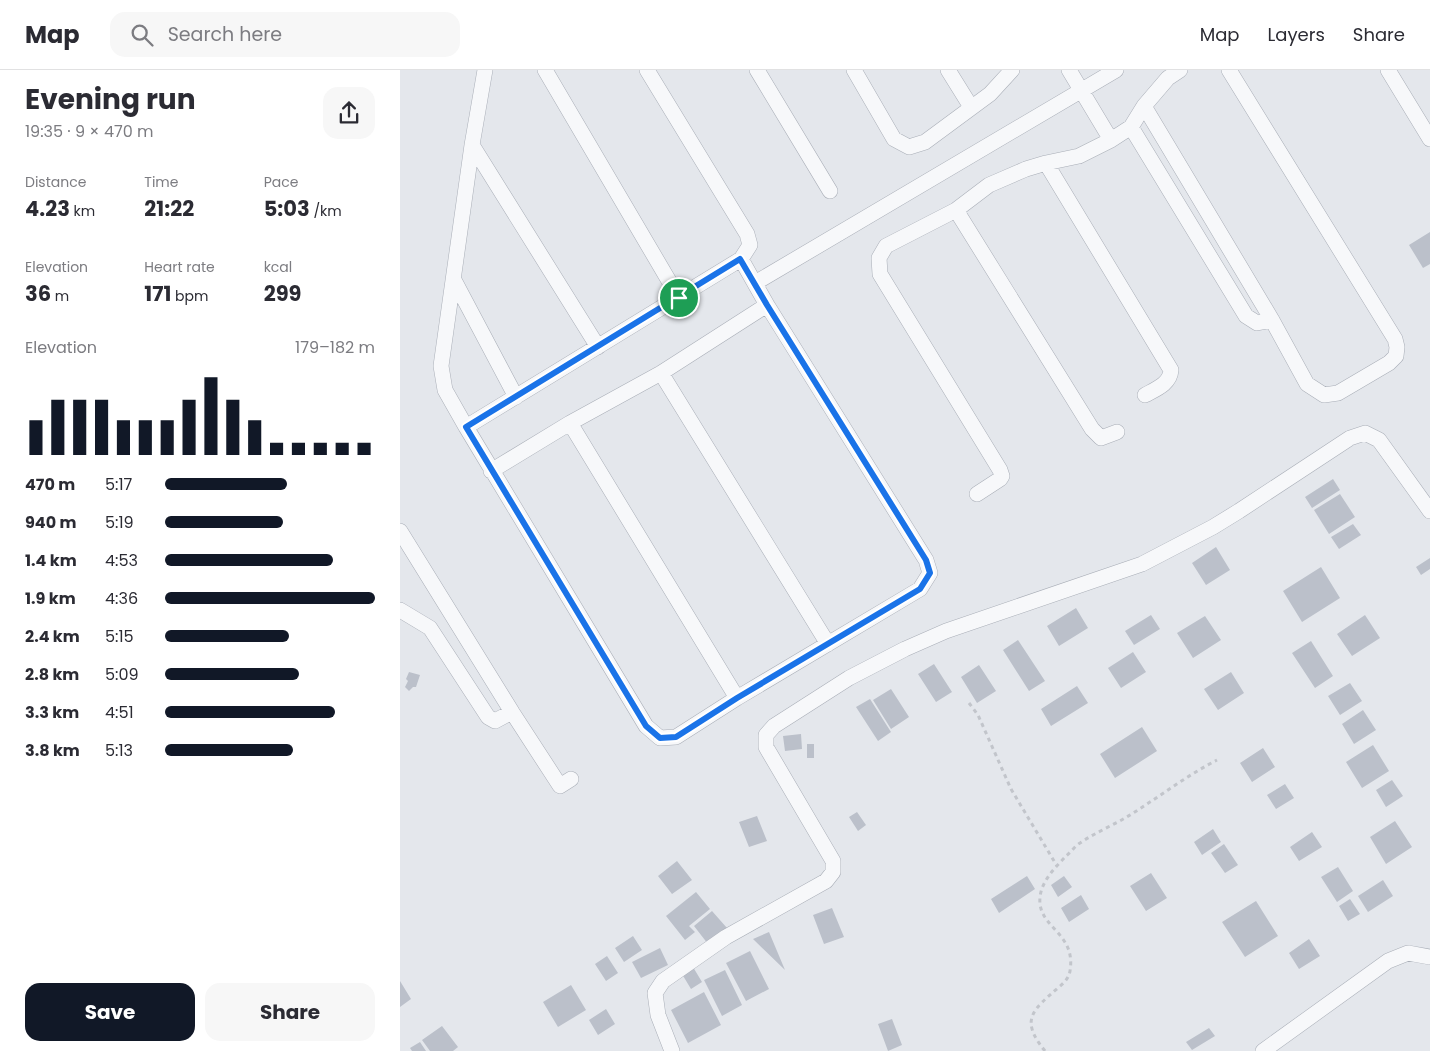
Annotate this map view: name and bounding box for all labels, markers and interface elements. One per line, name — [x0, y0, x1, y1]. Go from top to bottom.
search box — [110, 12, 460, 57]
text: Map — [25, 18, 80, 51]
icon: search — [128, 21, 156, 49]
text: Search here — [168, 21, 282, 48]
text: Map — [1200, 22, 1240, 47]
text: Layers — [1268, 22, 1325, 47]
text: Share — [1353, 22, 1405, 47]
text: Evening run — [25, 80, 196, 119]
button: share — [323, 87, 375, 139]
text: 19:35 · 9 × 470 m — [25, 120, 154, 143]
text: Distance — [25, 172, 86, 192]
text: Time — [144, 172, 178, 192]
text: Pace — [264, 172, 298, 192]
text: 4.23 — [25, 194, 70, 223]
text: 21:22 — [144, 194, 194, 223]
text: 5:03 — [264, 194, 310, 223]
text: km — [70, 201, 95, 221]
text: /km — [310, 201, 342, 221]
text: Elevation — [25, 257, 88, 277]
text: Heart rate — [144, 257, 215, 277]
text: kcal — [264, 257, 292, 277]
pin — [658, 277, 700, 319]
text: 36 — [25, 279, 51, 308]
text: 171 — [144, 279, 171, 308]
text: 299 — [264, 279, 301, 308]
icon: arrive — [665, 284, 693, 312]
text: m — [51, 286, 69, 306]
text: bpm — [171, 286, 208, 306]
text: Elevation — [25, 336, 97, 359]
text: 179–182 m — [295, 336, 375, 359]
text: 470 m — [25, 473, 75, 496]
text: 5:17 — [105, 473, 132, 496]
text: 940 m — [25, 511, 76, 534]
text: 5:19 — [105, 511, 134, 534]
text: 1.4 km — [25, 549, 77, 572]
text: 4:53 — [105, 549, 138, 572]
text: 1.9 km — [25, 587, 76, 610]
text: 4:36 — [105, 587, 138, 610]
text: 2.4 km — [25, 625, 80, 648]
text: 5:15 — [105, 625, 134, 648]
text: 2.8 km — [25, 663, 79, 686]
text: 5:09 — [105, 663, 139, 686]
text: 3.3 km — [25, 701, 79, 724]
text: 4:51 — [105, 701, 134, 724]
text: 3.8 km — [25, 739, 80, 762]
text: 5:13 — [105, 739, 133, 762]
button: Save — [25, 983, 195, 1041]
button: Share — [205, 983, 375, 1041]

